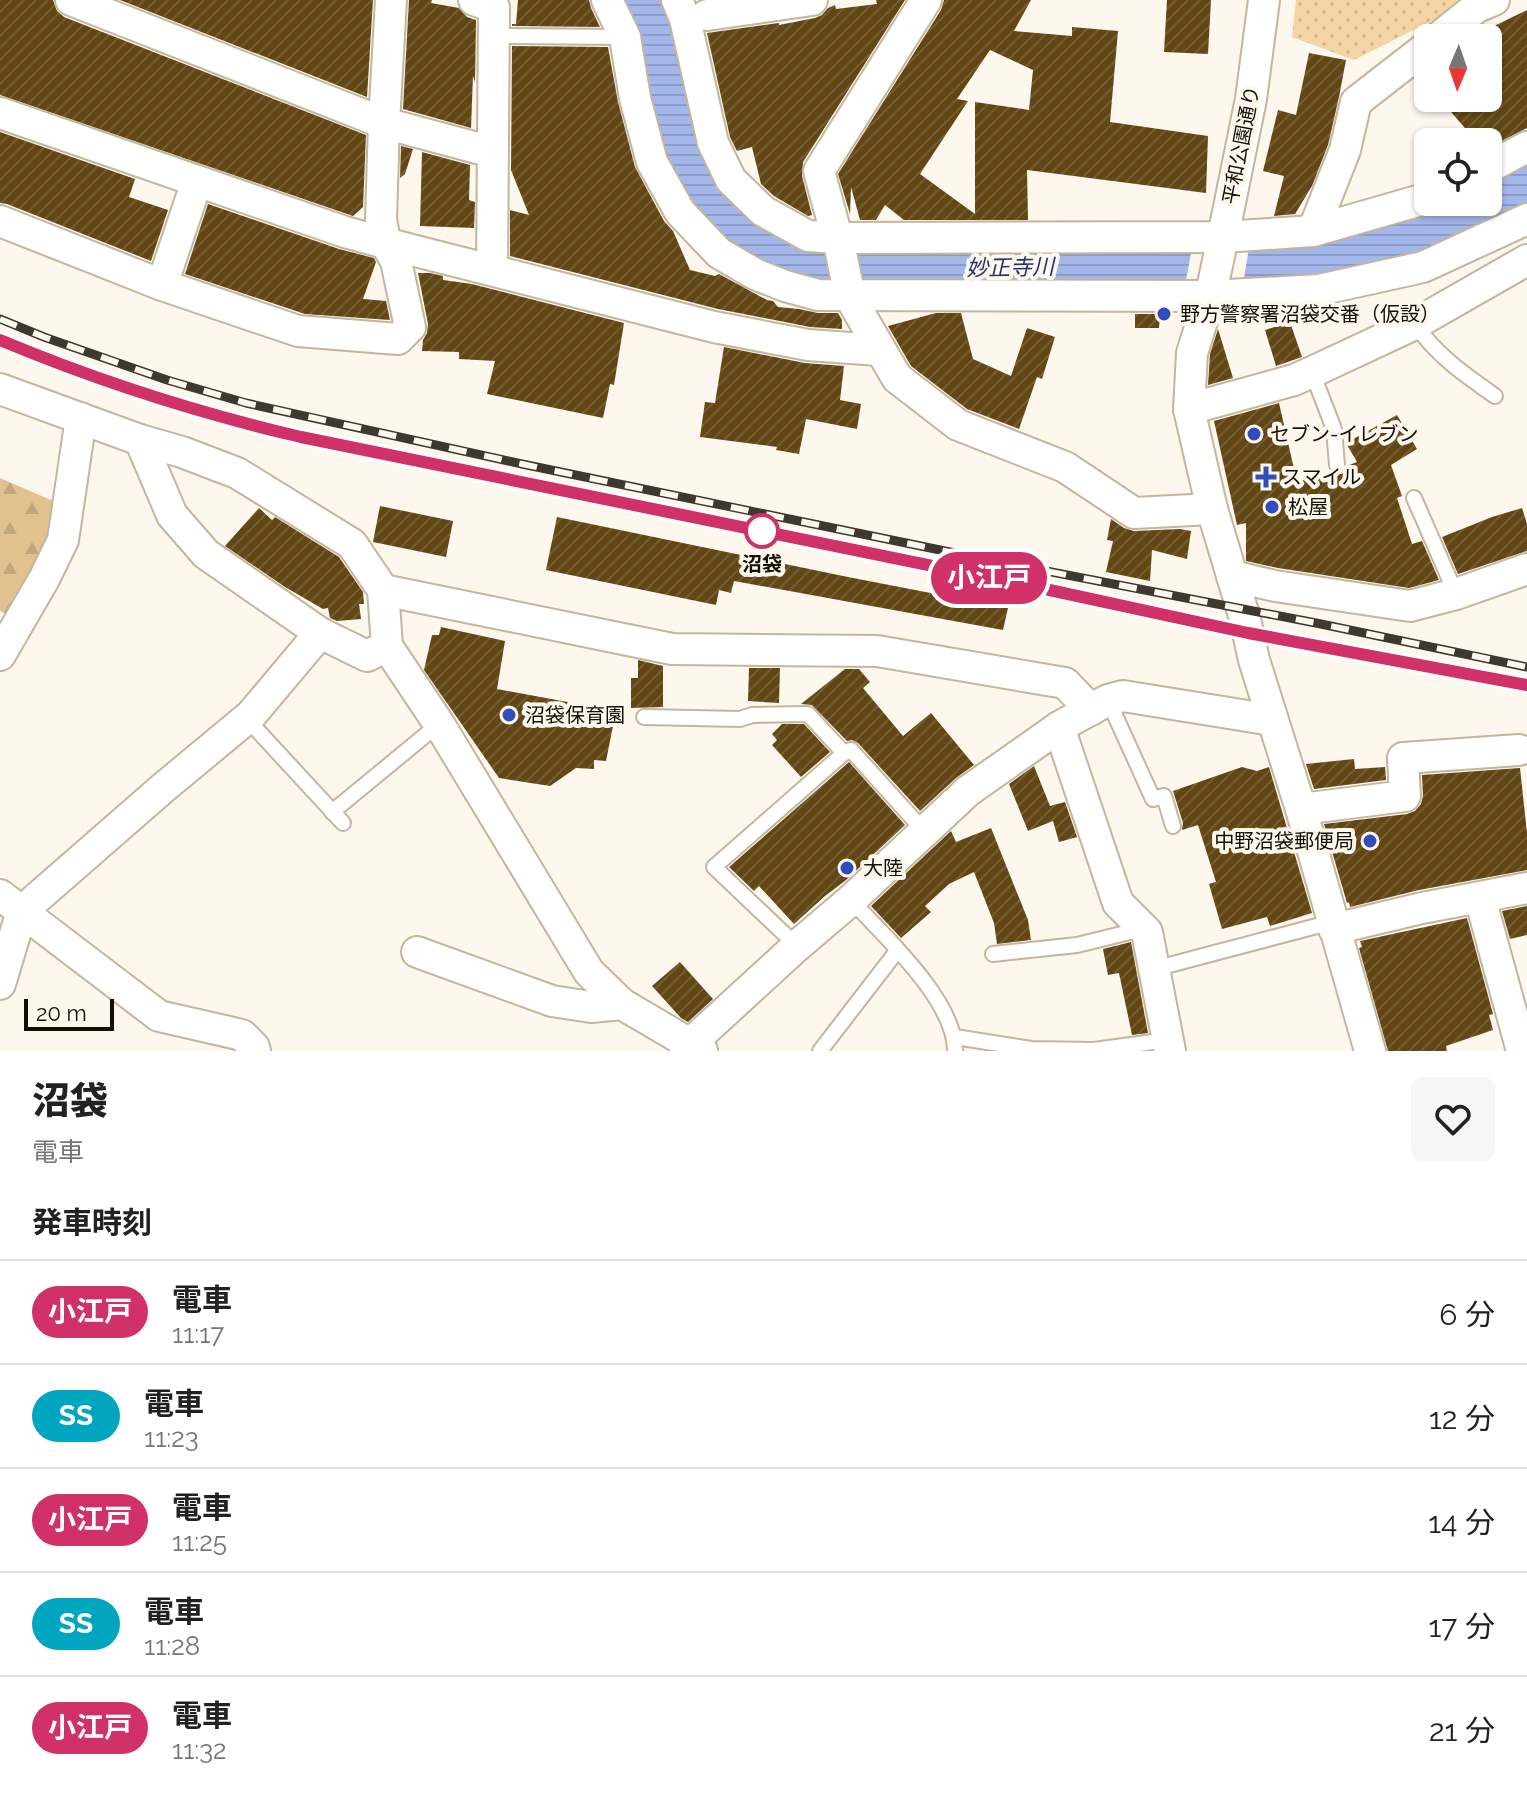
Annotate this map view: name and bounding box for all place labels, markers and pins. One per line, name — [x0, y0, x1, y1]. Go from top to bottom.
place label: 野方警察署沼袋交番（仮設） — [1180, 302, 1440, 326]
marker: 野方警察署沼袋交番（仮設） — [1155, 305, 1173, 323]
place label: セブン-イレブン — [1270, 422, 1418, 446]
marker: セブン-イレブン — [1245, 425, 1263, 443]
place label: スマイル — [1282, 465, 1361, 489]
marker: スマイル — [1257, 468, 1275, 486]
place label: 松屋 — [1288, 495, 1328, 519]
marker: 松屋 — [1263, 498, 1281, 516]
marker: 沼袋 — [745, 514, 779, 548]
place label: 沼袋 — [742, 552, 782, 576]
place label: 沼袋保育園 — [525, 703, 625, 727]
marker: 沼袋保育園 — [500, 706, 518, 724]
place label: 中野沼袋郵便局 — [1214, 829, 1354, 853]
marker: 中野沼袋郵便局 — [1361, 832, 1379, 850]
place label: 大陸 — [863, 856, 903, 880]
marker: 大陸 — [838, 859, 856, 877]

